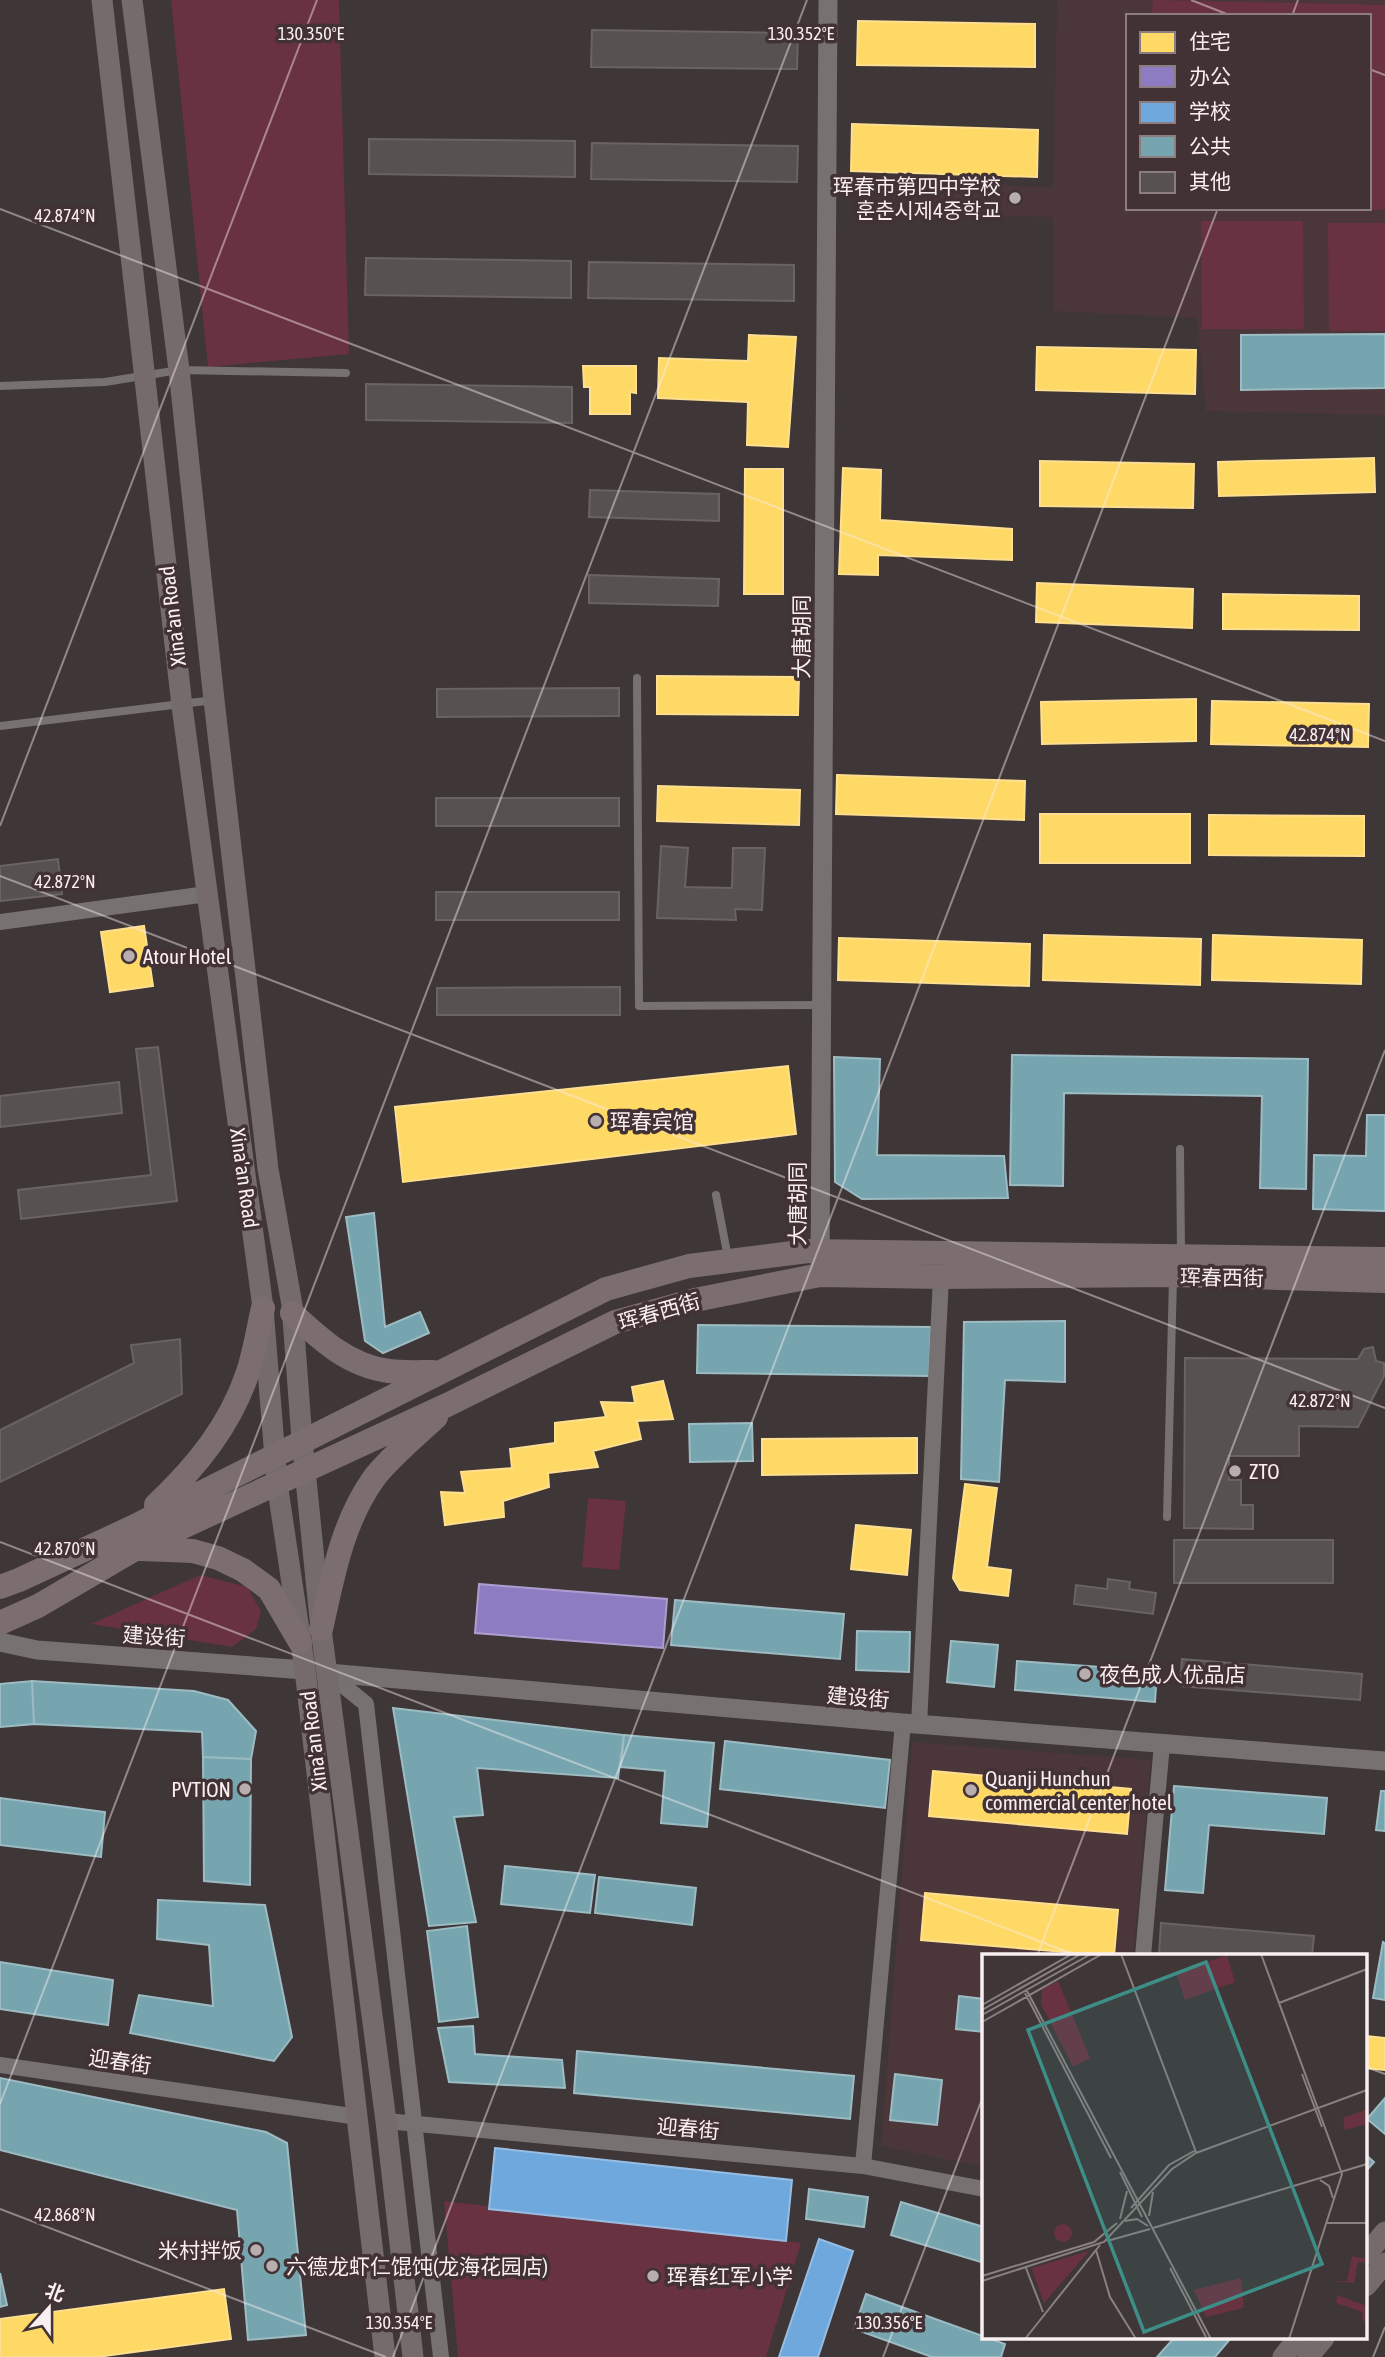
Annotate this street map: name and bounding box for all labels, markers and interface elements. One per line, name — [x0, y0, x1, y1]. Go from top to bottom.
legend — [1126, 14, 1371, 210]
text: 130.350°E — [278, 23, 345, 44]
text: 130.352°E — [768, 23, 835, 44]
text: 住宅 — [1189, 29, 1231, 53]
text: 办公 — [1189, 64, 1231, 88]
text: 学校 — [1189, 99, 1231, 123]
text: 公共 — [1189, 134, 1231, 158]
text: 其他 — [1189, 169, 1231, 193]
place label: 珲春市第四中学校 훈춘시제4중학교 — [833, 174, 1001, 222]
marker: 珲春市第四中学校 훈춘시제4중학교 — [1007, 190, 1023, 206]
text: 42.874°N — [34, 205, 96, 226]
street label: Xina'an Road — [154, 565, 190, 667]
street label: 大唐胡同 — [789, 595, 813, 679]
text: 42.874°N — [1289, 724, 1351, 745]
text: 42.872°N — [34, 871, 96, 892]
place label: Atour Hotel — [143, 944, 232, 968]
marker: Atour Hotel — [121, 948, 137, 964]
place label: 珲春宾馆 — [610, 1109, 694, 1133]
marker: 珲春宾馆 — [588, 1113, 604, 1129]
street label: Xina'an Road — [226, 1127, 264, 1229]
street label: 大唐胡同 — [785, 1162, 809, 1246]
street label: 珲春西街 — [1180, 1264, 1264, 1290]
street label: 珲春西街 — [615, 1288, 703, 1334]
text: 42.872°N — [1289, 1390, 1351, 1411]
place label: ZTO — [1249, 1459, 1280, 1483]
marker: ZTO — [1227, 1463, 1243, 1479]
text: 42.870°N — [34, 1538, 96, 1559]
street label: 建设街 — [122, 1622, 186, 1650]
place label: 夜色成人优品店 — [1099, 1662, 1246, 1686]
marker: 夜色成人优品店 — [1077, 1666, 1093, 1682]
street label: 建设街 — [826, 1682, 890, 1712]
street label: Xina'an Road — [295, 1690, 331, 1792]
place label: Quanji Hunchun commercial center hotel — [985, 1766, 1173, 1814]
place label: PVTION — [171, 1777, 231, 1801]
marker: PVTION — [237, 1781, 253, 1797]
marker: Quanji Hunchun commercial center hotel — [963, 1782, 979, 1798]
inset map — [982, 1954, 1368, 2340]
street label: 迎春街 — [87, 2045, 153, 2077]
street label: 迎春街 — [656, 2113, 720, 2143]
text: 42.868°N — [34, 2204, 96, 2225]
place label: 米村拌饭 — [158, 2238, 242, 2262]
marker: 米村拌饭 — [248, 2242, 264, 2258]
place label: 六德龙虾仁馄饨(龙海花园店) — [286, 2254, 548, 2278]
marker: 六德龙虾仁馄饨(龙海花园店) — [264, 2258, 280, 2274]
place label: 珲春红军小学 — [667, 2264, 793, 2288]
marker: 珲春红军小学 — [645, 2268, 661, 2284]
north arrow — [14, 2273, 84, 2343]
text: 北 — [42, 2278, 68, 2306]
text: 130.354°E — [366, 2312, 433, 2333]
text: 130.356°E — [856, 2312, 923, 2333]

